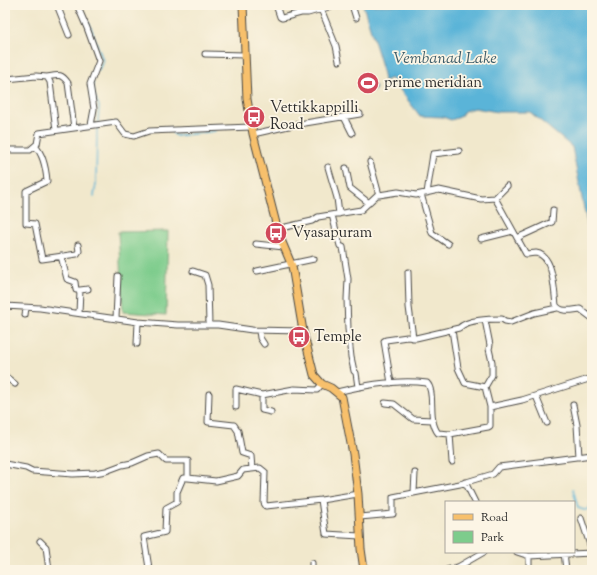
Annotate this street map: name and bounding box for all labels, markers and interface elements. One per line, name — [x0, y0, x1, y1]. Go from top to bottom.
water label: Vembanad Lake — [393, 48, 497, 71]
sports icon: prime meridian — [355, 70, 381, 96]
place label: prime meridian — [384, 73, 482, 94]
place label: Vettikkappilli Road — [270, 98, 359, 136]
bus stop icon: Vettikkappilli Road — [241, 104, 267, 130]
bus stop icon: Vyasapuram — [263, 220, 289, 246]
place label: Vyasapuram — [292, 223, 373, 244]
bus stop icon: Temple — [286, 324, 312, 350]
place label: Temple — [314, 327, 362, 348]
legend — [445, 501, 575, 553]
text: Road — [481, 509, 508, 527]
text: Park — [481, 529, 504, 547]

